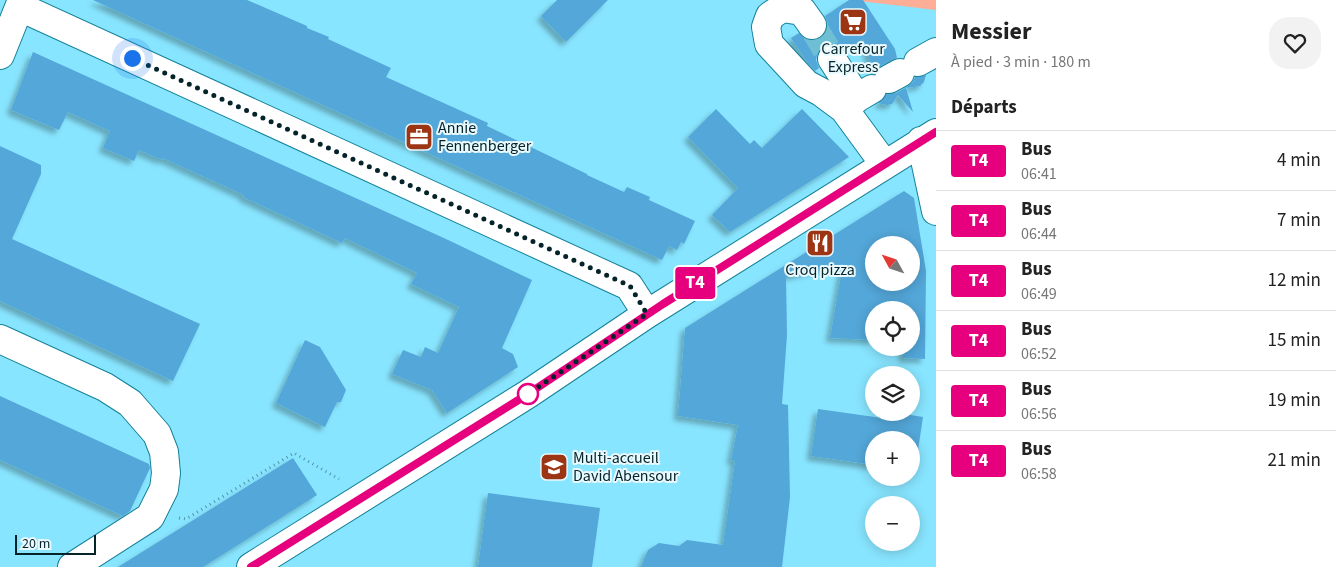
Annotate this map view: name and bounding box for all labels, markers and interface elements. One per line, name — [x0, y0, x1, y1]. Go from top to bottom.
supermarket icon: Carrefour Express — [838, 7, 868, 37]
text: Messier — [951, 14, 1032, 49]
button: heart — [1269, 17, 1321, 69]
place label: Carrefour Express — [821, 38, 885, 78]
your location — [120, 46, 145, 71]
text: À pied · 3 min · 180 m — [951, 51, 1091, 73]
text: Départs — [951, 94, 1017, 121]
place label: Annie Fennenberger — [438, 117, 532, 157]
office icon: Annie Fennenberger — [404, 122, 434, 152]
text: Bus — [1021, 136, 1052, 163]
text: 4 min — [1277, 147, 1321, 174]
text: T4 — [969, 148, 988, 173]
text: 06:41 — [1021, 163, 1057, 185]
text: Bus — [1021, 196, 1052, 223]
text: 7 min — [1277, 207, 1321, 234]
text: T4 — [969, 208, 988, 233]
text: 06:44 — [1021, 223, 1057, 245]
restaurant icon: Croq pizza — [805, 228, 835, 258]
north arrow — [865, 236, 920, 291]
map controls — [865, 236, 920, 551]
text: Bus — [1021, 256, 1052, 283]
place label: Croq pizza — [785, 259, 855, 281]
line badge: T4 — [672, 267, 718, 299]
text: 12 min — [1267, 267, 1321, 294]
text: T4 — [969, 268, 988, 293]
text: T4 — [685, 270, 705, 295]
text: 06:49 — [1021, 283, 1057, 305]
button: locate — [865, 301, 920, 356]
text: Bus — [1021, 316, 1052, 343]
text: 15 min — [1267, 327, 1321, 354]
text: T4 — [969, 328, 988, 353]
text: 06:52 — [1021, 343, 1057, 365]
button: layers — [865, 366, 920, 421]
text: Bus — [1021, 376, 1052, 403]
unlabelled marker — [517, 383, 539, 405]
text: 19 min — [1267, 387, 1321, 414]
text: T4 — [969, 388, 988, 413]
text: 06:56 — [1021, 403, 1057, 425]
button: + — [865, 431, 920, 486]
text: Bus — [1021, 436, 1052, 463]
place label: Multi-accueil David Abensour — [573, 447, 679, 487]
text: 21 min — [1267, 447, 1321, 474]
text: T4 — [969, 448, 988, 473]
school or university icon: Multi-accueil David Abensour — [539, 452, 569, 482]
text: 06:58 — [1021, 463, 1057, 485]
button: − — [865, 496, 920, 551]
scale bar — [15, 532, 96, 555]
text: 20 m — [22, 534, 50, 554]

